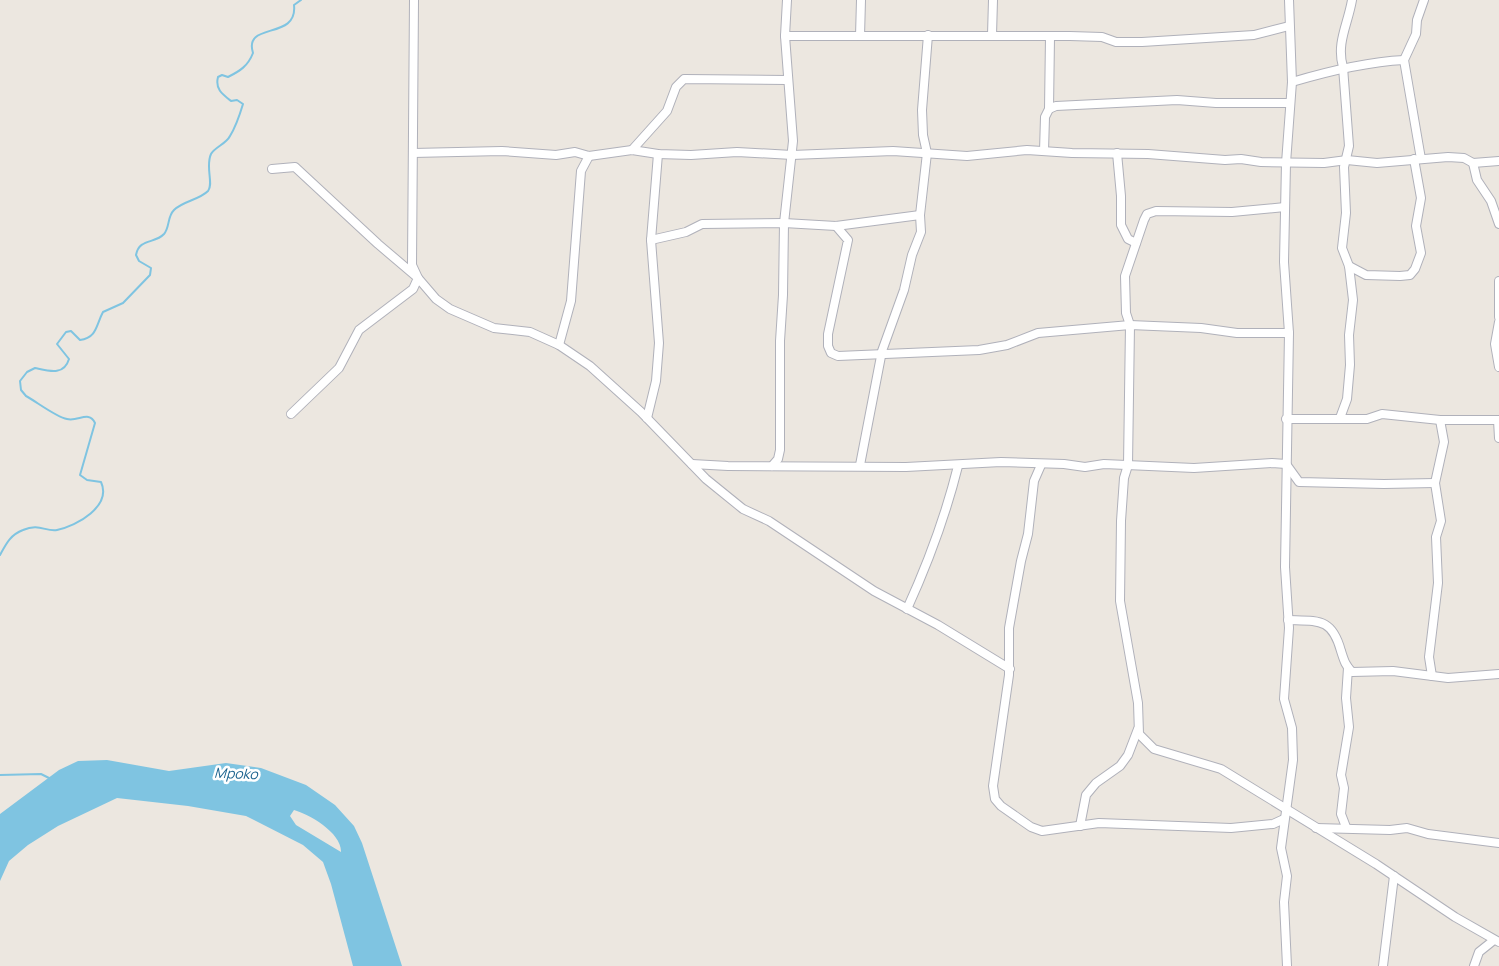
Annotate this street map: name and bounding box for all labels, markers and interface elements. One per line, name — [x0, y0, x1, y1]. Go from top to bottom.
water label: Mpoko — [214, 763, 259, 783]

